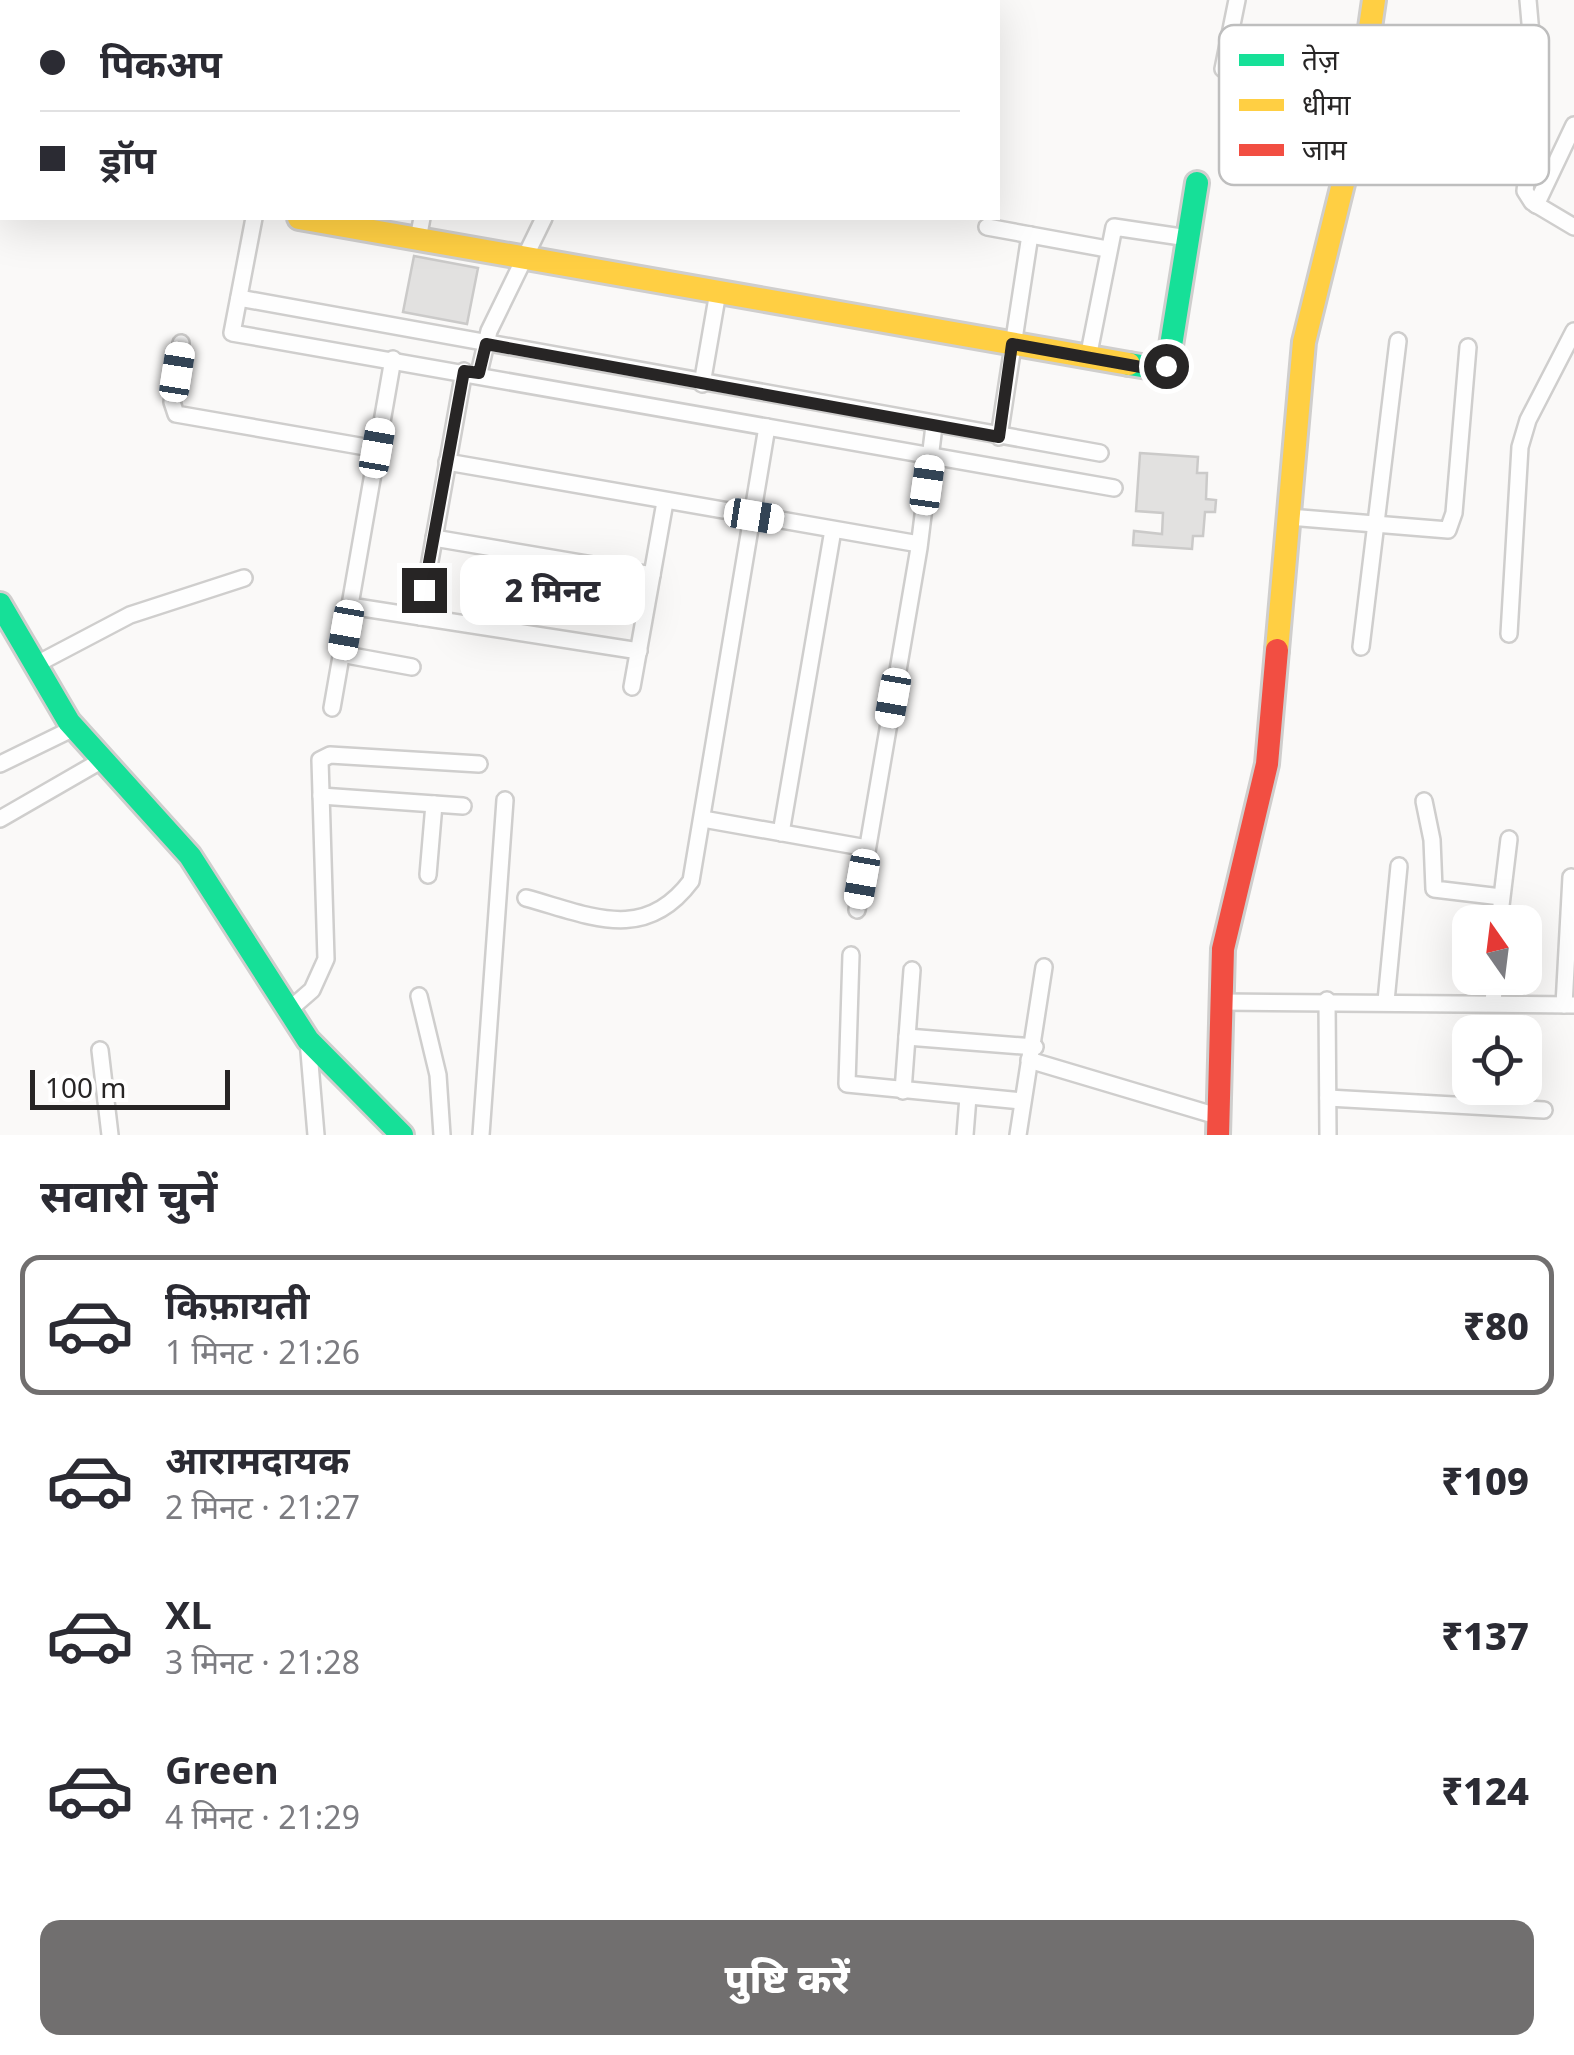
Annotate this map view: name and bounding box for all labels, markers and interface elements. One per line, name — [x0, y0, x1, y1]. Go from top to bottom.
legend — [1219, 25, 1549, 185]
text: पिकअप — [100, 37, 222, 89]
text: तेज़ — [1302, 40, 1340, 78]
text: धीमा — [1302, 85, 1351, 123]
text: जाम — [1302, 130, 1348, 168]
text: ड्रॉप — [100, 133, 156, 185]
car — [157, 340, 197, 404]
route start — [1144, 344, 1189, 389]
car — [357, 416, 397, 480]
car — [908, 453, 946, 517]
car — [722, 496, 786, 536]
callout: 2 मिनट — [459, 555, 644, 625]
route end — [402, 568, 447, 613]
text: 2 मिनट — [505, 568, 600, 611]
car — [326, 598, 366, 662]
car — [873, 666, 913, 730]
car — [842, 847, 882, 911]
north arrow — [1452, 905, 1542, 995]
map controls — [1452, 905, 1542, 1105]
button: locate — [1452, 1015, 1542, 1105]
scale bar — [30, 1065, 230, 1110]
text: 100 m — [45, 1068, 127, 1106]
text: सवारी चुनें — [40, 1164, 217, 1225]
text: किफ़ायती — [165, 1278, 309, 1330]
icon: car — [45, 1280, 135, 1370]
text: ₹80 — [1463, 1299, 1529, 1351]
text: 1 मिनट · 21:26 — [165, 1330, 360, 1373]
text: आरामदायक — [165, 1433, 349, 1485]
icon: car — [45, 1435, 135, 1525]
text: ₹109 — [1441, 1454, 1529, 1506]
text: 2 मिनट · 21:27 — [165, 1485, 360, 1528]
text: XL — [165, 1588, 212, 1640]
icon: car — [45, 1590, 135, 1680]
text: ₹137 — [1441, 1609, 1529, 1661]
text: 3 मिनट · 21:28 — [165, 1640, 360, 1683]
text: Green — [165, 1743, 279, 1795]
icon: car — [45, 1745, 135, 1835]
text: ₹124 — [1441, 1764, 1529, 1816]
text: 4 मिनट · 21:29 — [165, 1795, 360, 1838]
button: पुष्टि करें — [40, 1920, 1534, 2035]

